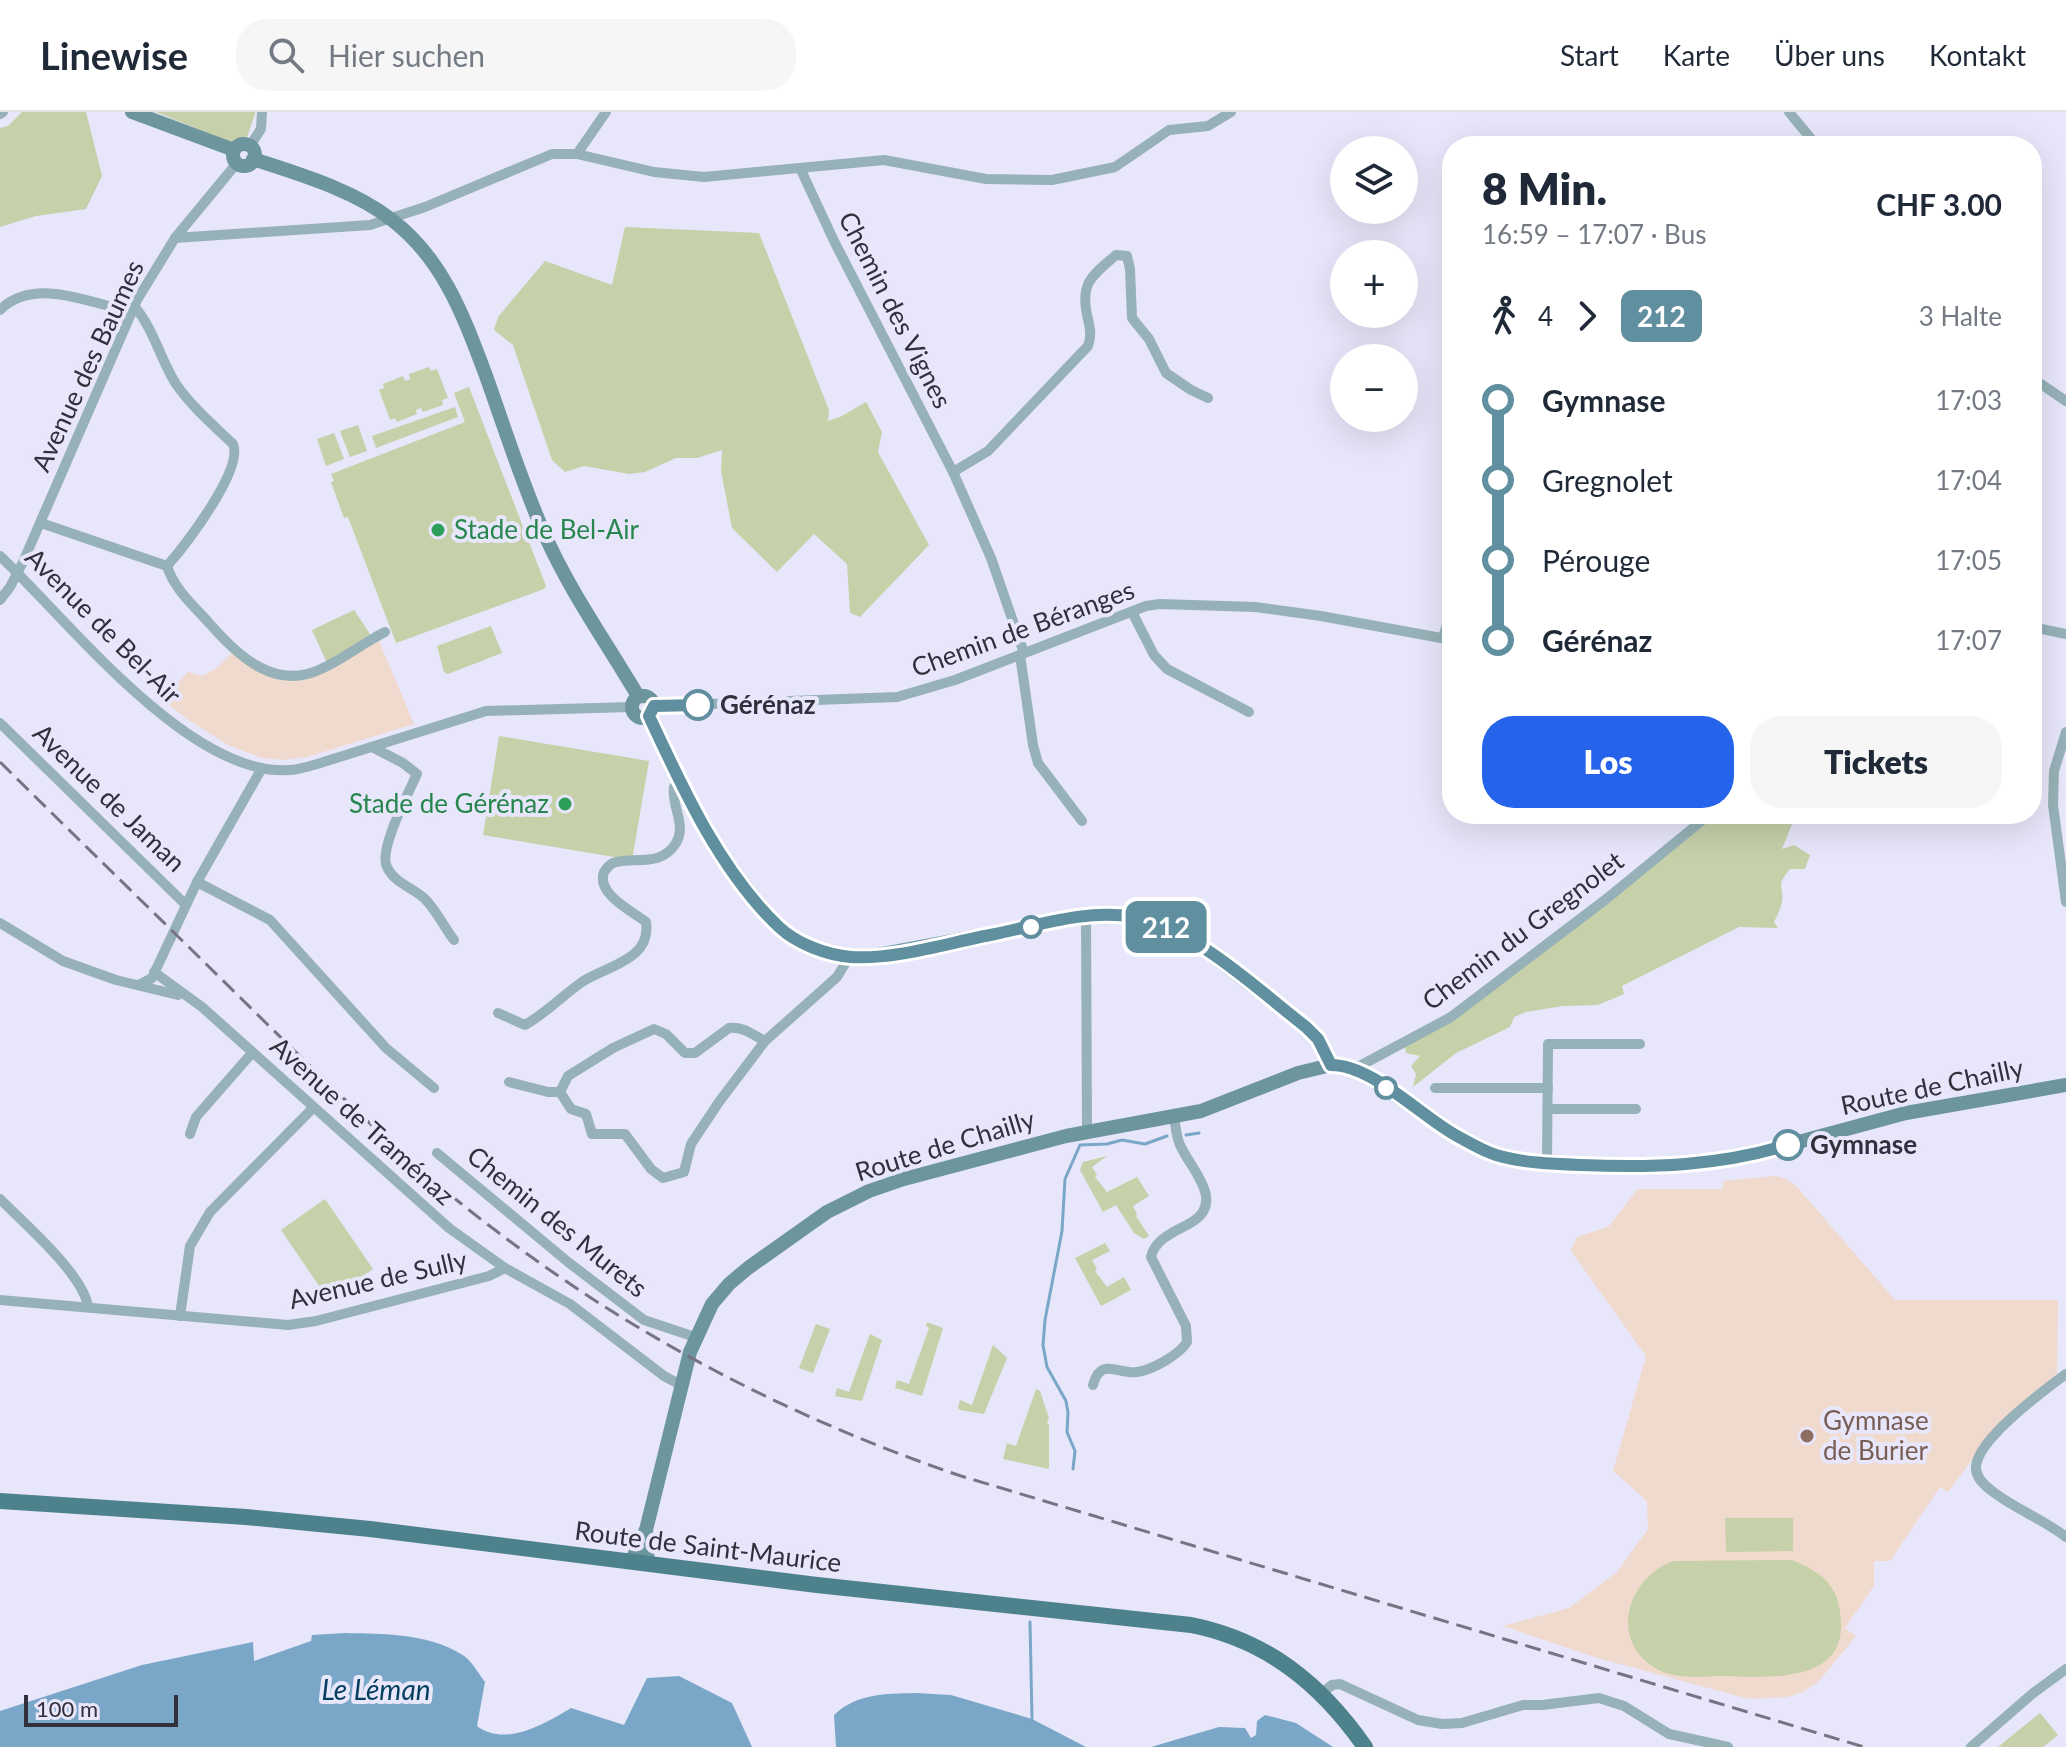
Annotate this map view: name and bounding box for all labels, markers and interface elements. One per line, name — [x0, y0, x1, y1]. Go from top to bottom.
search box — [236, 19, 796, 91]
text: Linewise — [40, 32, 188, 78]
icon: search — [264, 33, 308, 77]
text: Hier suchen — [328, 37, 485, 73]
text: Start — [1560, 38, 1619, 72]
text: Karte — [1663, 38, 1730, 72]
text: Über uns — [1774, 38, 1885, 72]
text: Kontakt — [1929, 38, 2026, 72]
map controls — [1330, 136, 1418, 432]
button: layers — [1330, 136, 1418, 224]
text: 8 Min. — [1482, 162, 1607, 214]
text: CHF 3.00 — [1876, 186, 2002, 222]
street label: Chemin des Vignes — [832, 206, 959, 413]
text: 16:59 – 17:07 · Bus — [1482, 218, 1706, 250]
button: + — [1330, 240, 1418, 328]
street label: Avenue des Baumes — [24, 255, 150, 476]
icon: walk — [1482, 294, 1526, 338]
icon: forward — [1565, 294, 1609, 338]
text: 212 — [1637, 299, 1686, 333]
text: 4 — [1538, 300, 1553, 332]
text: 3 Halte — [1919, 300, 2002, 332]
button: − — [1330, 344, 1418, 432]
text: Gymnase — [1542, 382, 1666, 418]
text: 17:03 — [1935, 384, 2002, 416]
text: Gregnolet — [1542, 462, 1673, 498]
text: 17:04 — [1935, 464, 2002, 496]
place label: Stade de Bel-Air — [454, 513, 640, 545]
marker: Stade de Bel-Air — [429, 521, 447, 539]
street label: Avenue de Bel-Air — [19, 541, 189, 710]
text: Pérouge — [1542, 542, 1650, 578]
text: 17:05 — [1935, 544, 2002, 576]
street label: Chemin de Béranges — [907, 573, 1138, 683]
text: Gérénaz — [1542, 622, 1652, 658]
text: 17:07 — [1935, 624, 2002, 656]
place label: Gérénaz — [720, 688, 816, 720]
marker: Gérénaz — [683, 690, 713, 720]
button: Los — [1482, 716, 1734, 808]
button: Tickets — [1750, 716, 2002, 808]
street label: Avenue de Jaman — [27, 717, 192, 878]
place label: Stade de Gérénaz — [349, 787, 549, 819]
marker: Stade de Gérénaz — [556, 795, 574, 813]
street label: Chemin du Gregnolet — [1416, 844, 1630, 1016]
line badge: 212 — [1120, 901, 1212, 953]
text: 212 — [1142, 910, 1190, 944]
unlabelled marker — [1020, 916, 1042, 938]
street label: Avenue de Traménaz — [264, 1029, 461, 1211]
street label: Route de Chailly — [1838, 1051, 2027, 1121]
unlabelled marker — [1375, 1077, 1397, 1099]
street label: Route de Chailly — [851, 1102, 1039, 1188]
place label: Gymnase — [1810, 1128, 1917, 1160]
marker: Gymnase — [1773, 1130, 1803, 1160]
street label: Chemin des Murets — [461, 1139, 654, 1304]
street label: Avenue de Sully — [286, 1243, 470, 1315]
place label: Gymnase de Burier — [1823, 1404, 1929, 1466]
marker: Gymnase de Burier — [1798, 1427, 1816, 1445]
street label: Route de Saint-Maurice — [573, 1514, 843, 1578]
water label: Le Léman — [321, 1672, 431, 1706]
scale bar — [24, 1691, 178, 1727]
text: 100 m — [36, 1695, 98, 1722]

